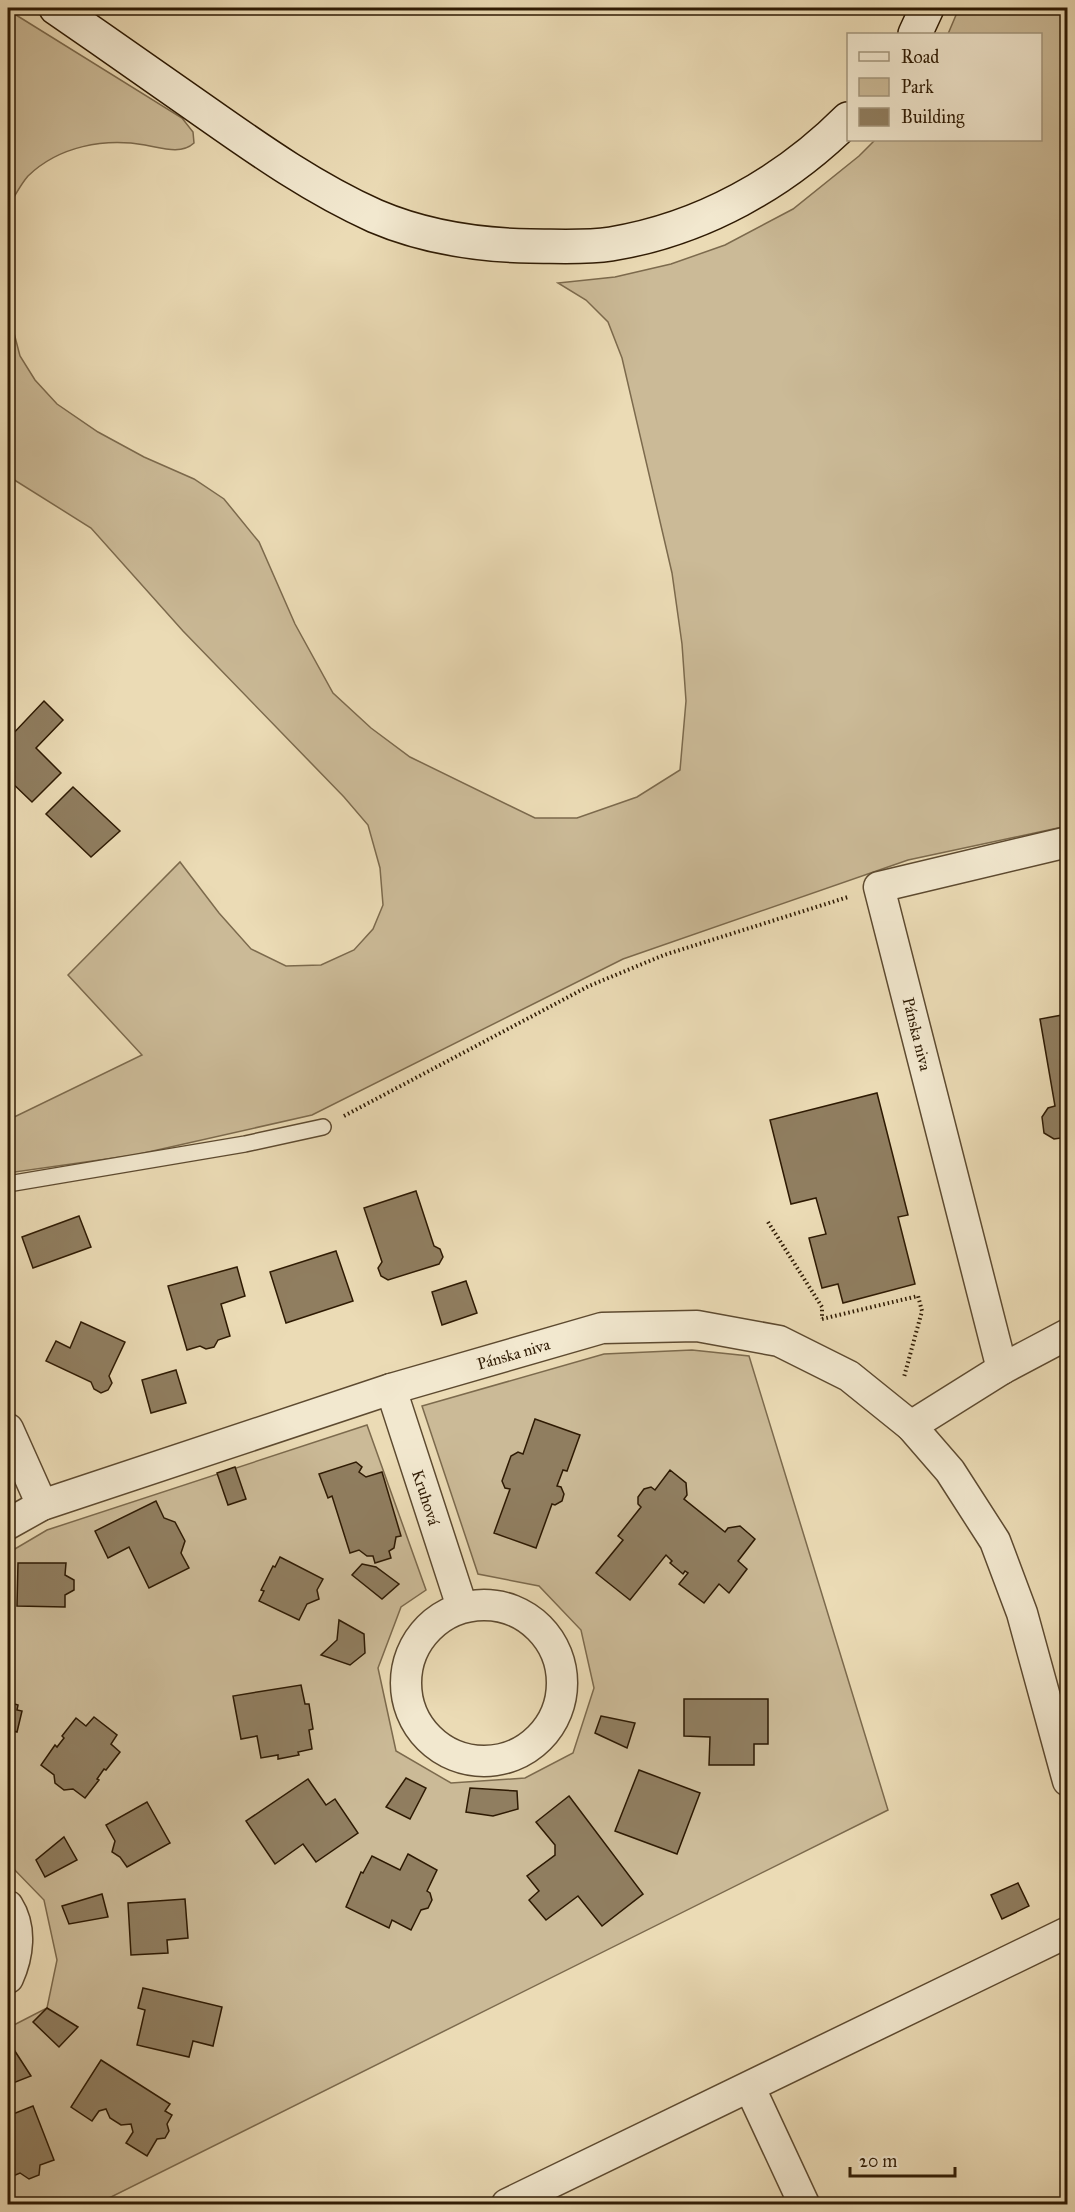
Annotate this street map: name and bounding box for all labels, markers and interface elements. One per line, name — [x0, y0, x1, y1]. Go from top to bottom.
legend — [847, 33, 1042, 141]
text: Road — [901, 46, 939, 68]
text: Park — [901, 76, 934, 98]
text: Building — [901, 106, 965, 129]
street label: Pánska niva — [899, 995, 935, 1073]
street label: Pánska niva — [475, 1334, 552, 1373]
street label: Kruhová — [408, 1467, 444, 1528]
scale bar — [850, 2140, 955, 2178]
text: 20 m — [859, 2150, 897, 2172]

